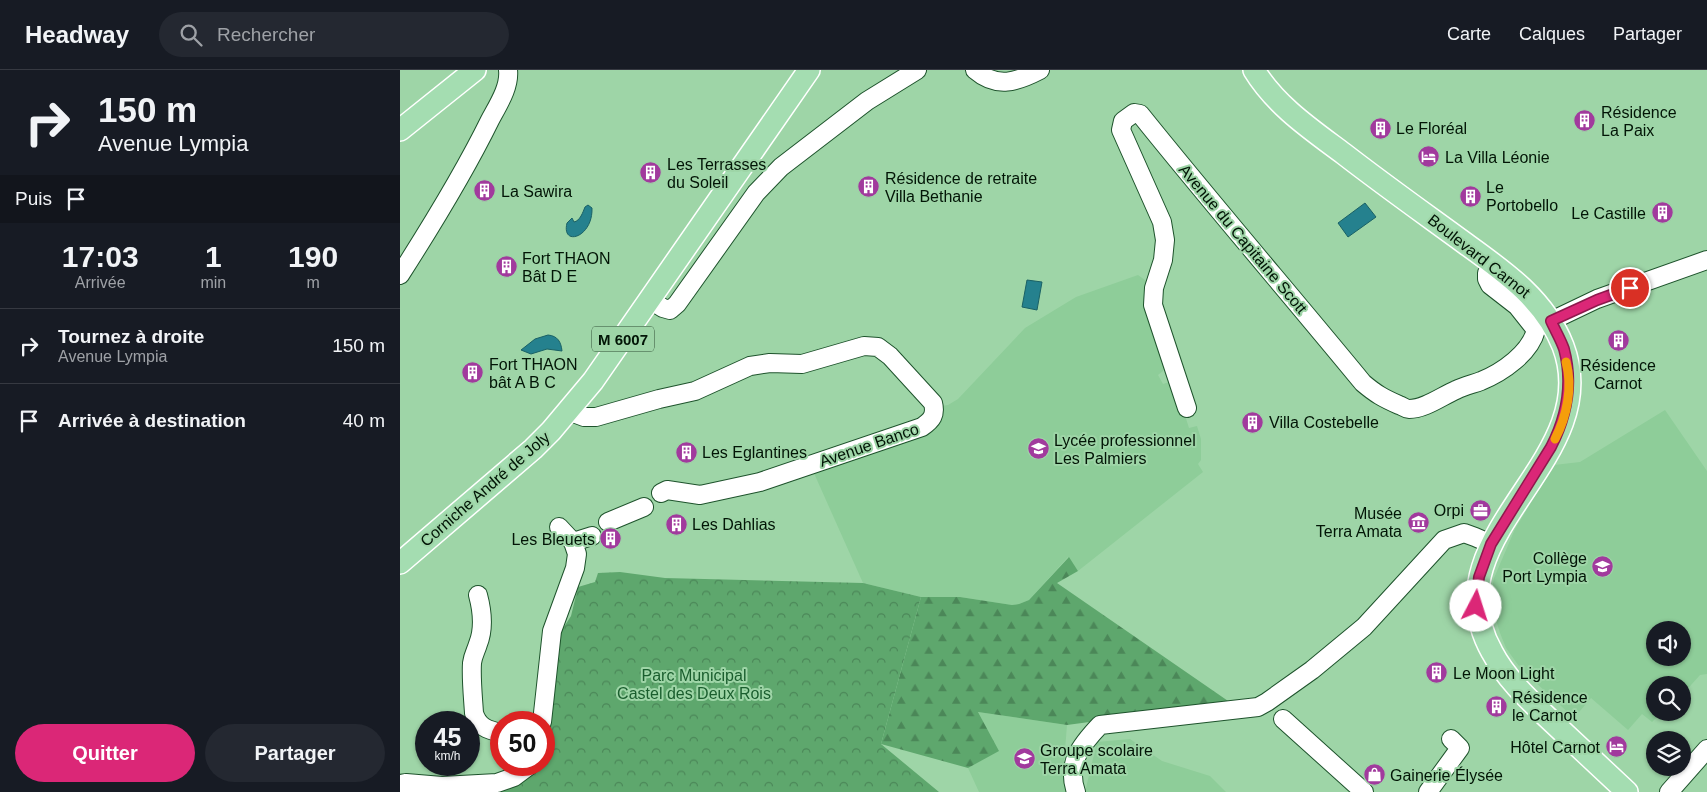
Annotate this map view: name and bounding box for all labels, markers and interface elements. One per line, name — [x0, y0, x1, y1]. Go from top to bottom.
search box — [159, 12, 509, 57]
text: Headway — [25, 21, 129, 48]
icon: search — [177, 21, 205, 49]
text: Rechercher — [217, 24, 315, 45]
text: Carte — [1447, 24, 1491, 44]
text: Calques — [1519, 24, 1585, 44]
text: Partager — [1613, 24, 1682, 44]
icon: right — [15, 90, 80, 155]
text: 150 m — [98, 90, 197, 129]
place label: Résidence La Paix — [1601, 104, 1677, 139]
building icon: Résidence La Paix — [1573, 109, 1597, 133]
building icon: Le Floréal — [1368, 116, 1392, 140]
place label: Le Floréal — [1396, 120, 1467, 137]
text: Avenue Lympia — [98, 131, 248, 156]
hotel icon: La Villa Léonie — [1417, 145, 1441, 169]
place label: La Villa Léonie — [1445, 149, 1550, 166]
place label: Les Terrasses du Soleil — [667, 156, 766, 191]
building icon: Les Terrasses du Soleil — [639, 161, 663, 185]
street label: Avenue du Capitaine Scott — [1176, 161, 1311, 317]
place label: Résidence de retraite Villa Bethanie — [885, 170, 1037, 205]
building icon: Résidence de retraite Villa Bethanie — [857, 175, 881, 199]
building icon: La Sawira — [473, 179, 497, 203]
place label: Le Portobello — [1486, 179, 1558, 214]
place label: La Sawira — [501, 183, 572, 200]
building icon: Le Portobello — [1458, 184, 1482, 208]
icon: arrive — [62, 185, 90, 213]
text: Puis — [15, 188, 52, 209]
building icon: Le Castille — [1650, 201, 1674, 225]
place label: Le Castille — [1571, 205, 1646, 222]
street label: Boulevard Carnot — [1425, 211, 1534, 301]
text: 17:03 — [62, 240, 139, 273]
text: 1 — [205, 240, 222, 273]
text: 190 — [288, 240, 338, 273]
place label: Fort THAON Bât D E — [522, 250, 611, 285]
building icon: Fort THAON Bât D E — [494, 255, 518, 279]
pin — [1609, 267, 1651, 309]
text: Arrivée — [75, 274, 126, 291]
text: min — [200, 274, 226, 291]
text: m — [306, 274, 320, 291]
icon: arrive — [1616, 274, 1644, 302]
text: Tournez à droite — [58, 326, 204, 347]
road number: M 6007 — [592, 326, 654, 352]
building icon: Résidence Carnot — [1606, 329, 1630, 353]
icon: right — [15, 332, 43, 360]
text: 150 m — [332, 335, 385, 356]
text: Avenue Lympia — [58, 348, 167, 365]
place label: Fort THAON bât A B C — [489, 356, 578, 391]
place label: Résidence Carnot — [1580, 357, 1656, 392]
building icon: Fort THAON bât A B C — [461, 361, 485, 385]
icon: arrive — [15, 407, 43, 435]
text: Arrivée à destination — [58, 410, 246, 431]
text: 40 m — [343, 410, 385, 431]
building icon: Villa Costebelle — [1241, 410, 1265, 434]
place label: Villa Costebelle — [1269, 414, 1379, 431]
street label: Avenue Banco — [817, 420, 921, 470]
street label: Corniche André de Joly — [417, 428, 553, 550]
place label: Lycée professionnel Les Palmiers — [1054, 432, 1196, 467]
school or university icon: Lycée professionnel Les Palmiers — [1026, 437, 1050, 461]
building icon: Les Eglantines — [674, 440, 698, 464]
place label: Les Eglantines — [702, 444, 807, 461]
office icon: Orpi — [1468, 498, 1492, 522]
place label: Orpi — [1434, 502, 1464, 519]
place label: Musée Terra Amata — [1316, 505, 1402, 540]
museum icon: Musée Terra Amata — [1406, 510, 1430, 534]
building icon: Les Dahlias — [664, 512, 688, 536]
place label: Les Dahlias — [692, 516, 776, 533]
building icon: Les Bleuets — [599, 527, 623, 551]
place label: Les Bleuets — [511, 531, 595, 548]
place label: Collège Port Lympia — [1502, 550, 1587, 585]
school or university icon: Collège Port Lympia — [1591, 555, 1615, 579]
position arrow — [1449, 579, 1501, 631]
map controls — [1646, 621, 1691, 776]
button: sound — [1646, 621, 1691, 666]
building icon: Le Moon Light — [1425, 661, 1449, 685]
place label: Le Moon Light — [1453, 665, 1555, 682]
park label: Parc Municipal Castel des Deux Rois — [617, 667, 771, 702]
button: search — [1646, 676, 1691, 721]
place label: Résidence le Carnot — [1512, 689, 1588, 724]
building icon: Résidence le Carnot — [1484, 694, 1508, 718]
speed limit sign: 50 — [490, 711, 555, 776]
text: 45 — [434, 723, 461, 751]
button: Quitter — [15, 724, 195, 782]
button: Partager — [205, 724, 385, 782]
button: layers — [1646, 731, 1691, 776]
hotel icon: Hôtel Carnot — [1604, 735, 1628, 759]
place label: Hôtel Carnot — [1510, 739, 1601, 756]
place label: Groupe scolaire Terra Amata — [1040, 742, 1153, 777]
school or university icon: Groupe scolaire Terra Amata — [1012, 747, 1036, 771]
text: km/h — [434, 749, 461, 763]
shop icon: Gainerie Élysée — [1362, 763, 1386, 787]
place label: Gainerie Élysée — [1390, 766, 1503, 784]

